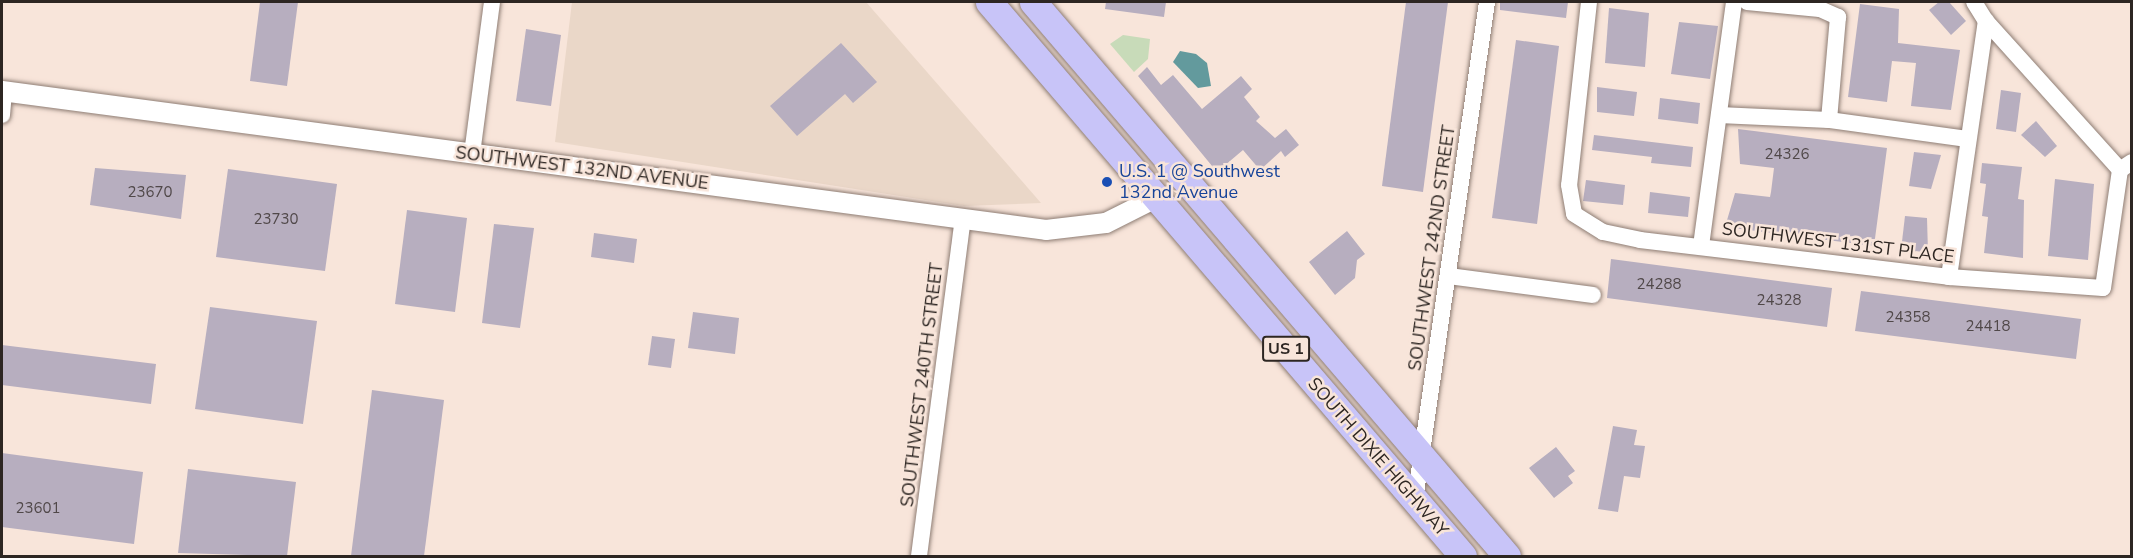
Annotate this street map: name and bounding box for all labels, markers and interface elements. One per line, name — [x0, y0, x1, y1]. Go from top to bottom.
street label: SOUTHWEST 242ND STREET — [1404, 124, 1460, 372]
street label: SOUTHWEST 132ND AVENUE — [454, 142, 710, 194]
house number: 24326 — [1765, 146, 1809, 164]
place label: U.S. 1 @ Southwest 132nd Avenue — [1119, 161, 1280, 204]
marker: U.S. 1 @ Southwest 132nd Avenue — [1100, 175, 1114, 189]
house number: 23670 — [128, 184, 172, 202]
house number: 23730 — [254, 211, 298, 229]
street label: SOUTHWEST 131ST PLACE — [1721, 218, 1955, 268]
street label: SOUTHWEST 240TH STREET — [896, 262, 948, 508]
house number: 24288 — [1637, 276, 1681, 294]
house number: 24328 — [1757, 292, 1801, 310]
house number: 24358 — [1886, 309, 1930, 327]
house number: 24418 — [1966, 318, 2010, 336]
road number: US 1 — [1262, 336, 1310, 362]
street label: SOUTH DIXIE HIGHWAY — [1303, 373, 1453, 541]
house number: 23601 — [16, 500, 60, 518]

